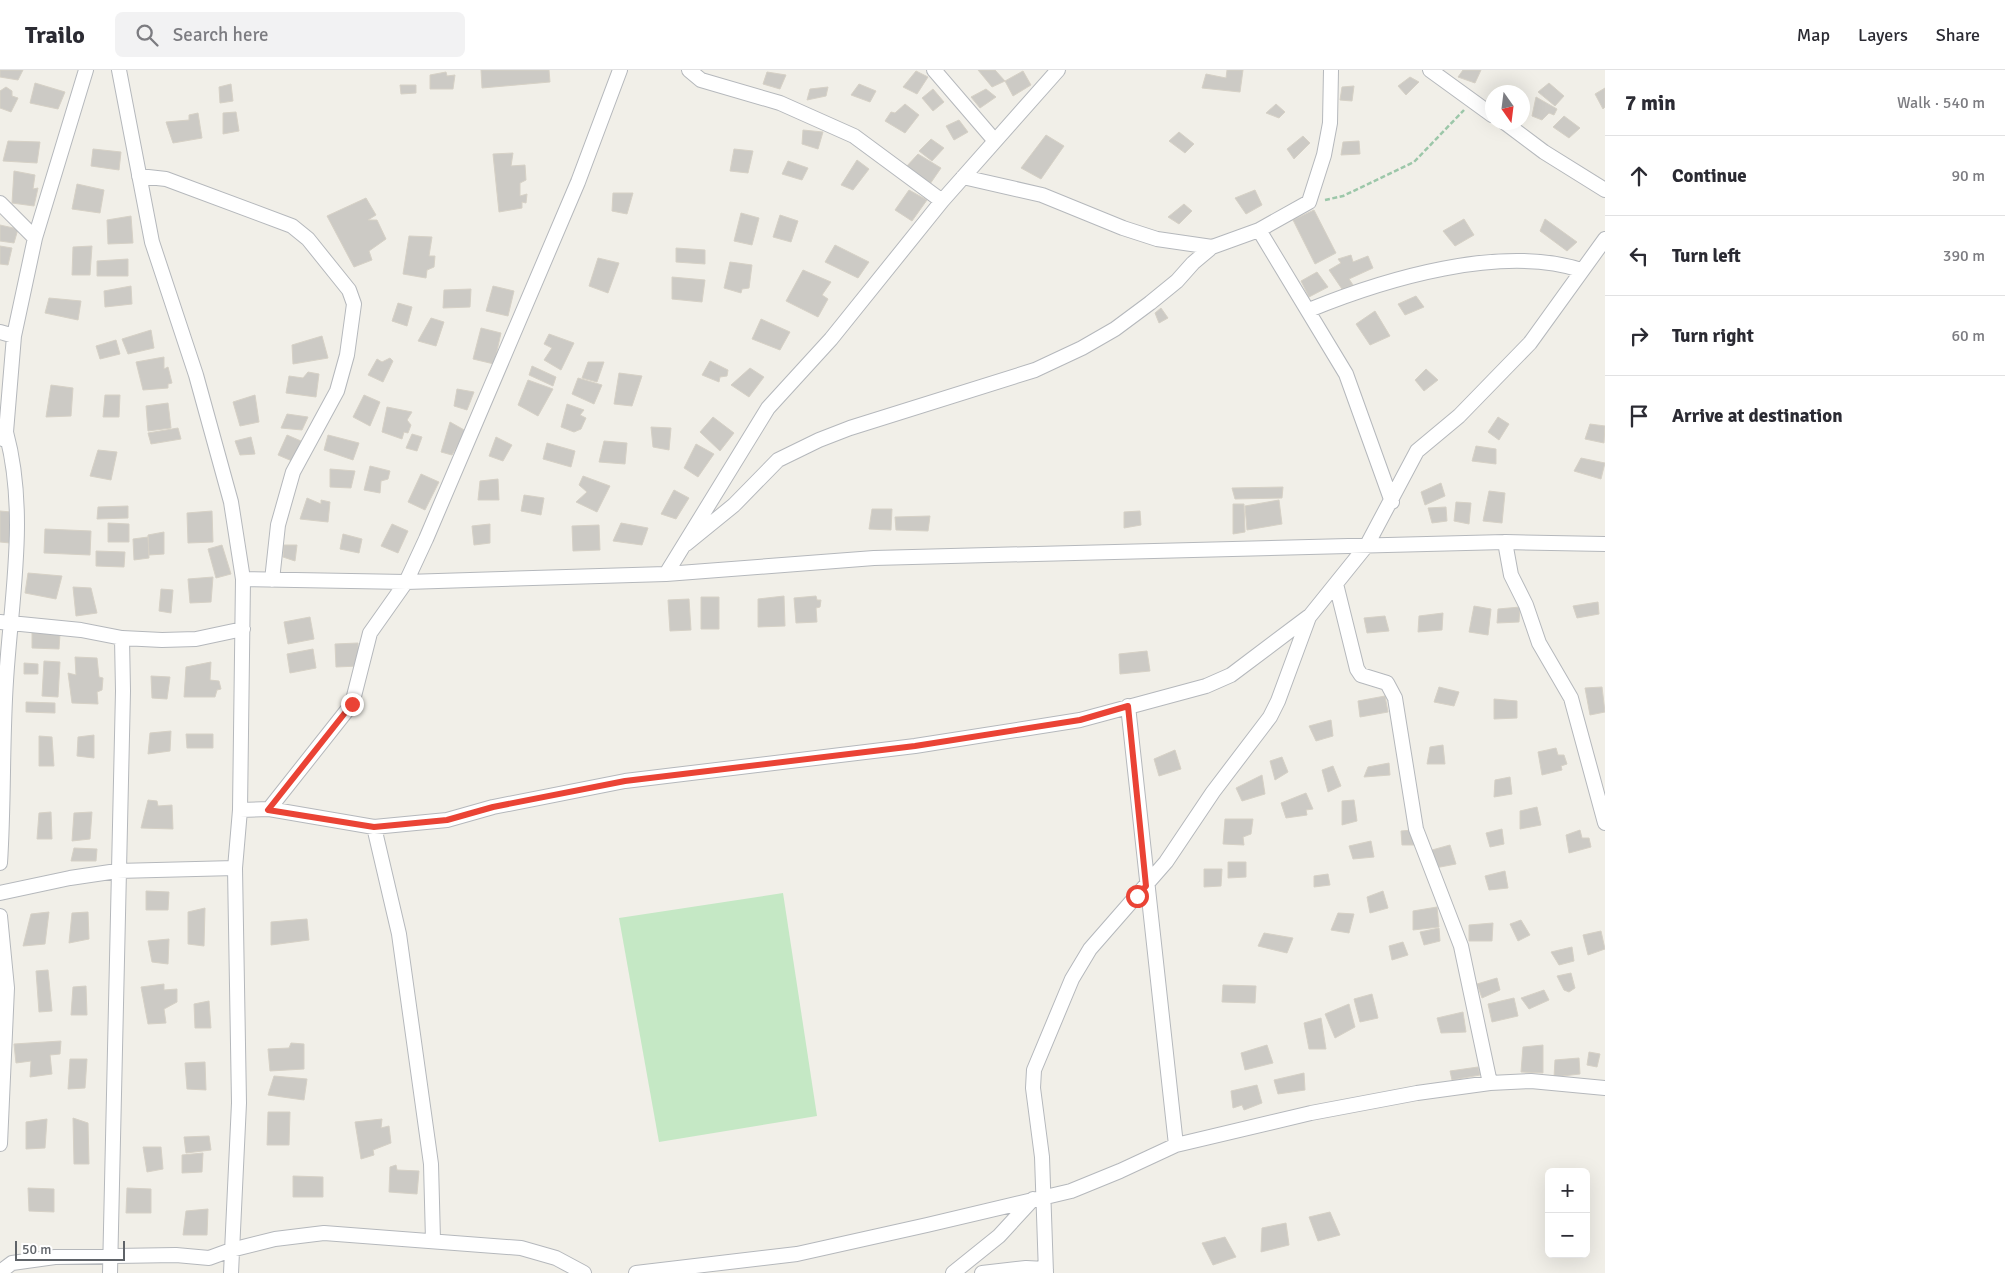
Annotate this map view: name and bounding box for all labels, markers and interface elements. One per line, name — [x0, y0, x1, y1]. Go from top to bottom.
search box — [115, 12, 465, 57]
text: Trailo — [25, 20, 85, 50]
icon: search — [133, 21, 161, 49]
text: Search here — [173, 23, 269, 47]
text: Map — [1797, 24, 1830, 46]
text: Layers — [1858, 24, 1908, 46]
text: Share — [1936, 24, 1980, 46]
north arrow — [1485, 85, 1530, 130]
text: 7 min — [1625, 90, 1676, 116]
text: Walk · 540 m — [1897, 93, 1985, 113]
icon: ahead — [1625, 162, 1653, 190]
text: Continue — [1672, 164, 1747, 188]
text: 90 m — [1951, 166, 1985, 186]
icon: left — [1625, 242, 1653, 270]
text: Turn left — [1672, 244, 1741, 268]
text: 390 m — [1943, 246, 1985, 266]
icon: right — [1625, 322, 1653, 350]
text: Turn right — [1672, 324, 1754, 348]
text: 60 m — [1951, 326, 1985, 346]
icon: arrive — [1625, 402, 1653, 430]
text: Arrive at destination — [1672, 404, 1843, 428]
route end — [341, 693, 364, 716]
route start — [1126, 885, 1149, 908]
map controls — [1545, 1168, 1590, 1258]
button: + — [1545, 1168, 1590, 1213]
button: − — [1545, 1213, 1590, 1258]
scale bar — [15, 1238, 125, 1261]
text: 50 m — [22, 1241, 51, 1258]

